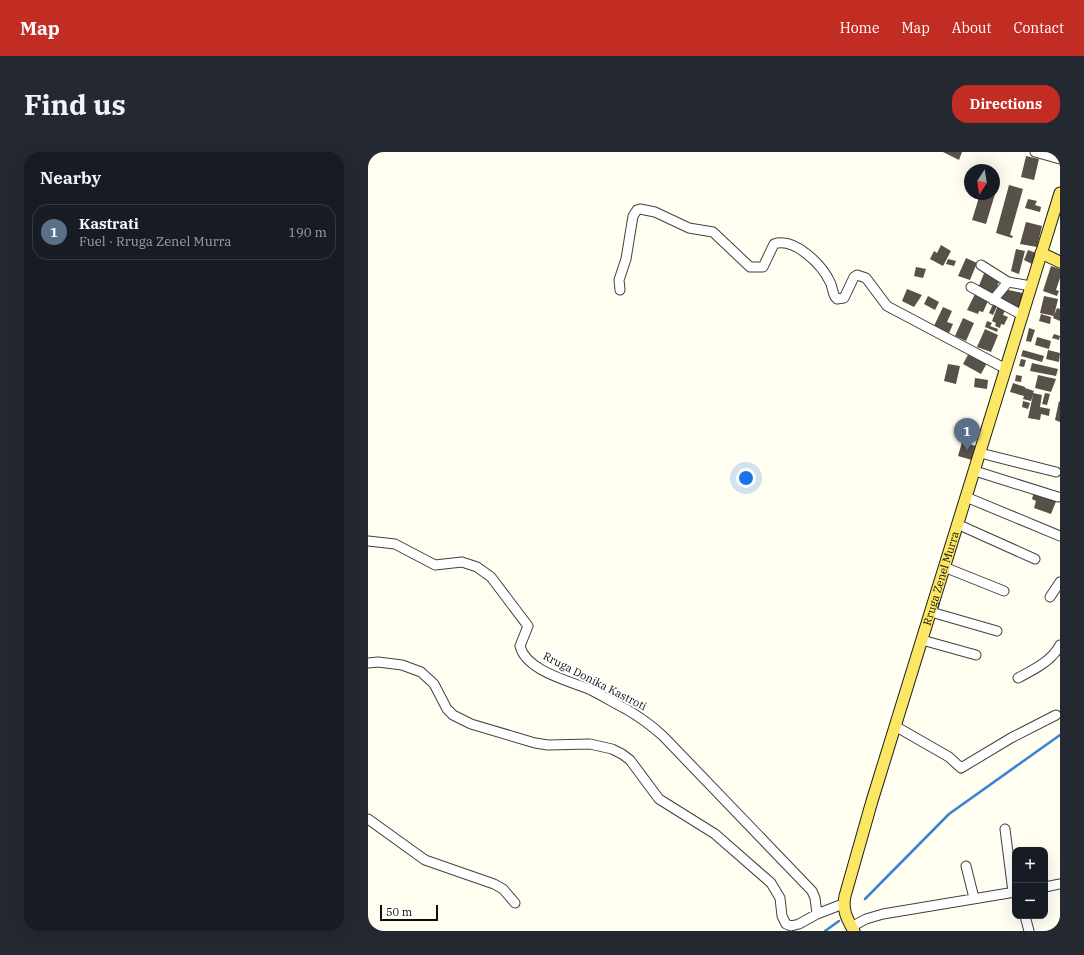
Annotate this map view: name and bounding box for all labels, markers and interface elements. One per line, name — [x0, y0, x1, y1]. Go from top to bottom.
text: Map — [20, 16, 60, 40]
text: Home — [840, 19, 879, 37]
text: Map — [901, 19, 930, 37]
text: About — [952, 19, 991, 37]
text: Contact — [1013, 19, 1064, 37]
button: Directions — [952, 85, 1060, 123]
text: Find us — [24, 86, 126, 123]
north arrow — [964, 164, 1000, 200]
text: Nearby — [40, 167, 101, 189]
text: Kastrati — [79, 214, 139, 233]
text: 1 — [50, 224, 58, 241]
text: 190 m — [288, 224, 327, 241]
text: Fuel · Rruga Zenel Murra — [79, 233, 231, 250]
pin: 1 — [954, 418, 980, 451]
your location — [736, 468, 756, 488]
street label: Rruga Zenel Murra — [920, 530, 962, 627]
street label: Rruga Donika Kastroti — [541, 649, 650, 713]
map controls — [1012, 847, 1048, 919]
button: + — [1012, 847, 1048, 883]
button: − — [1012, 883, 1048, 919]
scale bar — [380, 903, 438, 922]
text: 50 m — [386, 905, 412, 919]

